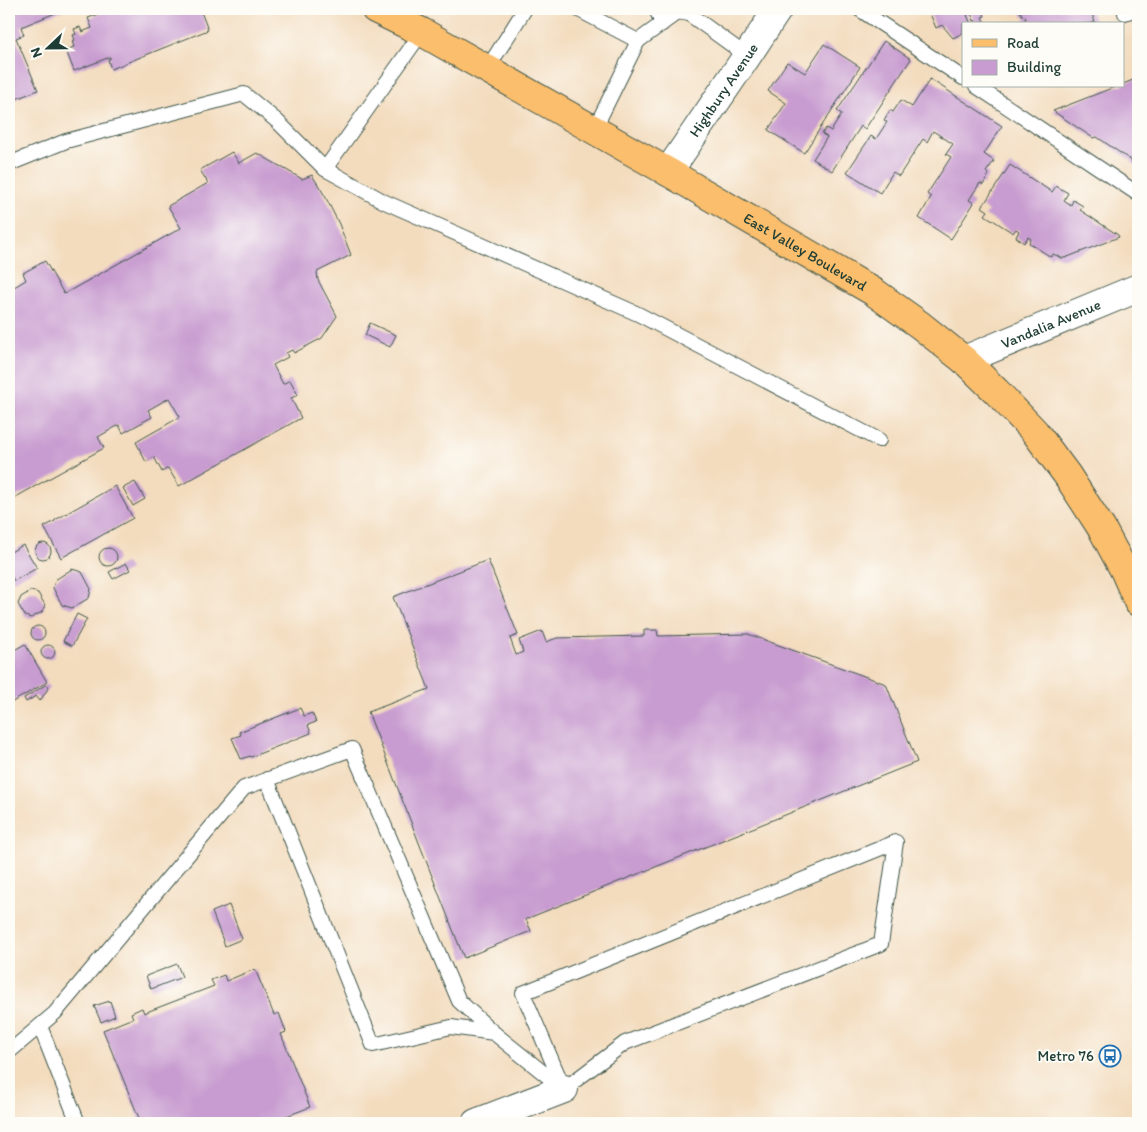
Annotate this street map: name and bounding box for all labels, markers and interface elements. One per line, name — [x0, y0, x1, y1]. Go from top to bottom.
north arrow — [22, 22, 72, 72]
legend — [962, 22, 1124, 88]
text: Road — [1007, 34, 1040, 52]
street label: Highbury Avenue — [685, 40, 762, 141]
text: N — [27, 45, 46, 60]
text: Building — [1007, 58, 1061, 76]
street label: East Valley Boulevard — [740, 209, 870, 295]
street label: Vandalia Avenue — [998, 295, 1103, 353]
bus stop icon: Metro 76 — [1098, 1044, 1122, 1068]
place label: Metro 76 — [1037, 1047, 1094, 1065]

